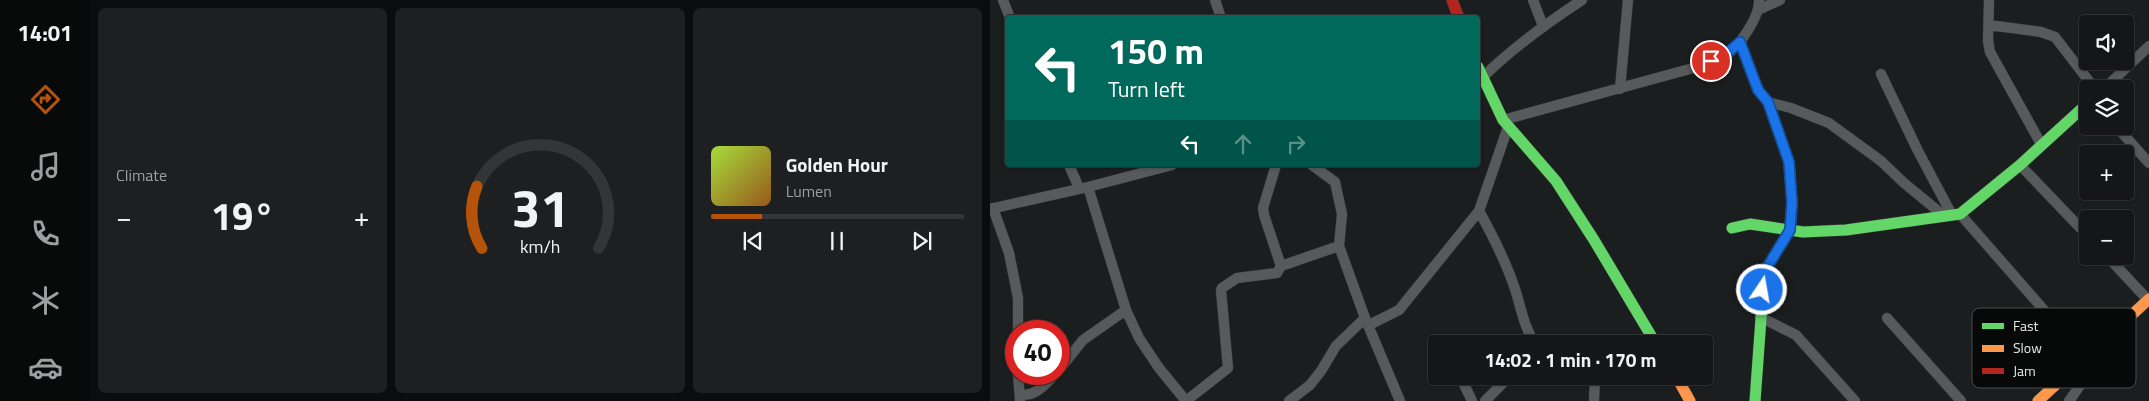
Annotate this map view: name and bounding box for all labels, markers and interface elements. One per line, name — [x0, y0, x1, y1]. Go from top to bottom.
map controls — [2079, 15, 2134, 265]
button: sound — [2079, 15, 2134, 70]
text: 14:01 — [18, 16, 72, 50]
text: 150 m — [1108, 24, 1204, 78]
icon: left — [1025, 35, 1090, 100]
pin — [1690, 40, 1732, 82]
icon: arrive — [1697, 47, 1725, 75]
text: Turn left — [1108, 72, 1185, 106]
button: layers — [2079, 80, 2134, 135]
icon: directions — [28, 82, 63, 117]
icon: left — [1176, 130, 1204, 158]
icon: ahead — [1229, 130, 1257, 158]
icon: right — [1282, 130, 1310, 158]
button: + — [2079, 145, 2134, 200]
icon: music — [28, 149, 63, 184]
text: Golden Hour — [786, 150, 888, 179]
text: Climate — [116, 163, 167, 187]
text: 31 — [511, 168, 569, 247]
text: Lumen — [786, 179, 832, 203]
text: 19° — [211, 187, 275, 245]
text: − — [116, 195, 132, 238]
text: + — [354, 195, 369, 238]
button: − — [2079, 210, 2134, 265]
icon: phone — [28, 216, 63, 251]
icon: previous — [739, 227, 767, 255]
icon: pause — [823, 227, 851, 255]
icon: next — [908, 227, 936, 255]
text: km/h — [520, 233, 560, 260]
position arrow — [1735, 263, 1787, 315]
icon: climate — [28, 283, 63, 318]
legend — [1972, 308, 2136, 388]
text: Fast — [2013, 315, 2038, 336]
speed limit sign: 40 — [1005, 320, 1070, 385]
text: Slow — [2013, 337, 2042, 358]
text: 14:02 · 1 min · 170 m — [1484, 345, 1657, 374]
icon: car — [28, 350, 63, 385]
text: Jam — [2013, 360, 2036, 381]

